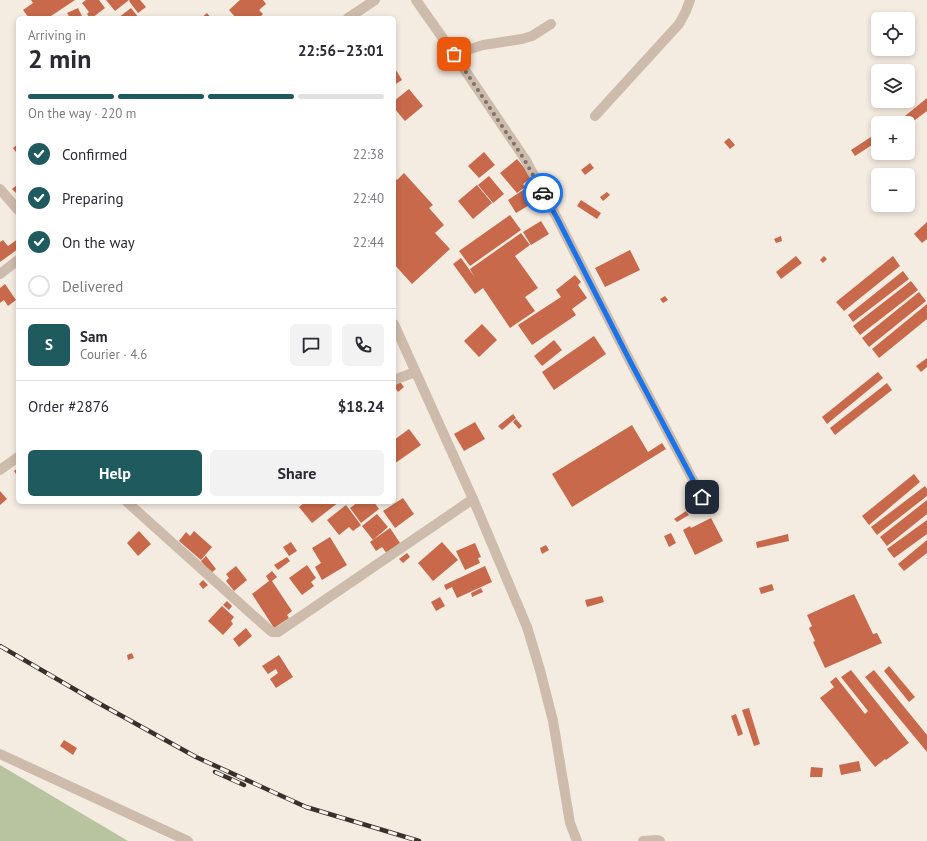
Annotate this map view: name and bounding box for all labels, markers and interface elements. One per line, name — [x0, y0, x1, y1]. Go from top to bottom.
map controls — [871, 12, 915, 212]
button: locate — [871, 12, 915, 56]
text: Arriving in — [28, 27, 86, 44]
pin — [437, 37, 471, 71]
text: 22:56–23:01 — [298, 41, 384, 60]
text: 2 min — [28, 42, 91, 75]
icon: bag — [443, 43, 465, 65]
button: layers — [871, 64, 915, 108]
text: On the way · 220 m — [28, 105, 136, 122]
button: + — [871, 116, 915, 160]
icon: check — [28, 143, 50, 165]
text: Confirmed — [62, 145, 127, 164]
text: 22:38 — [353, 146, 384, 163]
button: − — [871, 168, 915, 212]
courier — [523, 173, 563, 213]
icon: car — [532, 182, 554, 204]
icon: check — [28, 187, 50, 209]
text: Preparing — [62, 189, 124, 208]
text: 22:40 — [353, 190, 384, 207]
icon: check — [28, 231, 50, 253]
text: On the way — [62, 233, 135, 252]
text: 22:44 — [353, 234, 384, 251]
text: Delivered — [62, 277, 123, 296]
button: chat — [290, 324, 332, 366]
button: phone — [342, 324, 384, 366]
text: Sam — [80, 327, 107, 346]
text: S — [45, 335, 53, 354]
text: Courier · 4.6 — [80, 346, 147, 363]
text: Order #2876 — [28, 397, 109, 416]
text: $18.24 — [338, 397, 384, 416]
button: Help — [28, 450, 202, 496]
button: Share — [210, 450, 384, 496]
pin — [685, 480, 719, 514]
icon: home — [691, 486, 713, 508]

